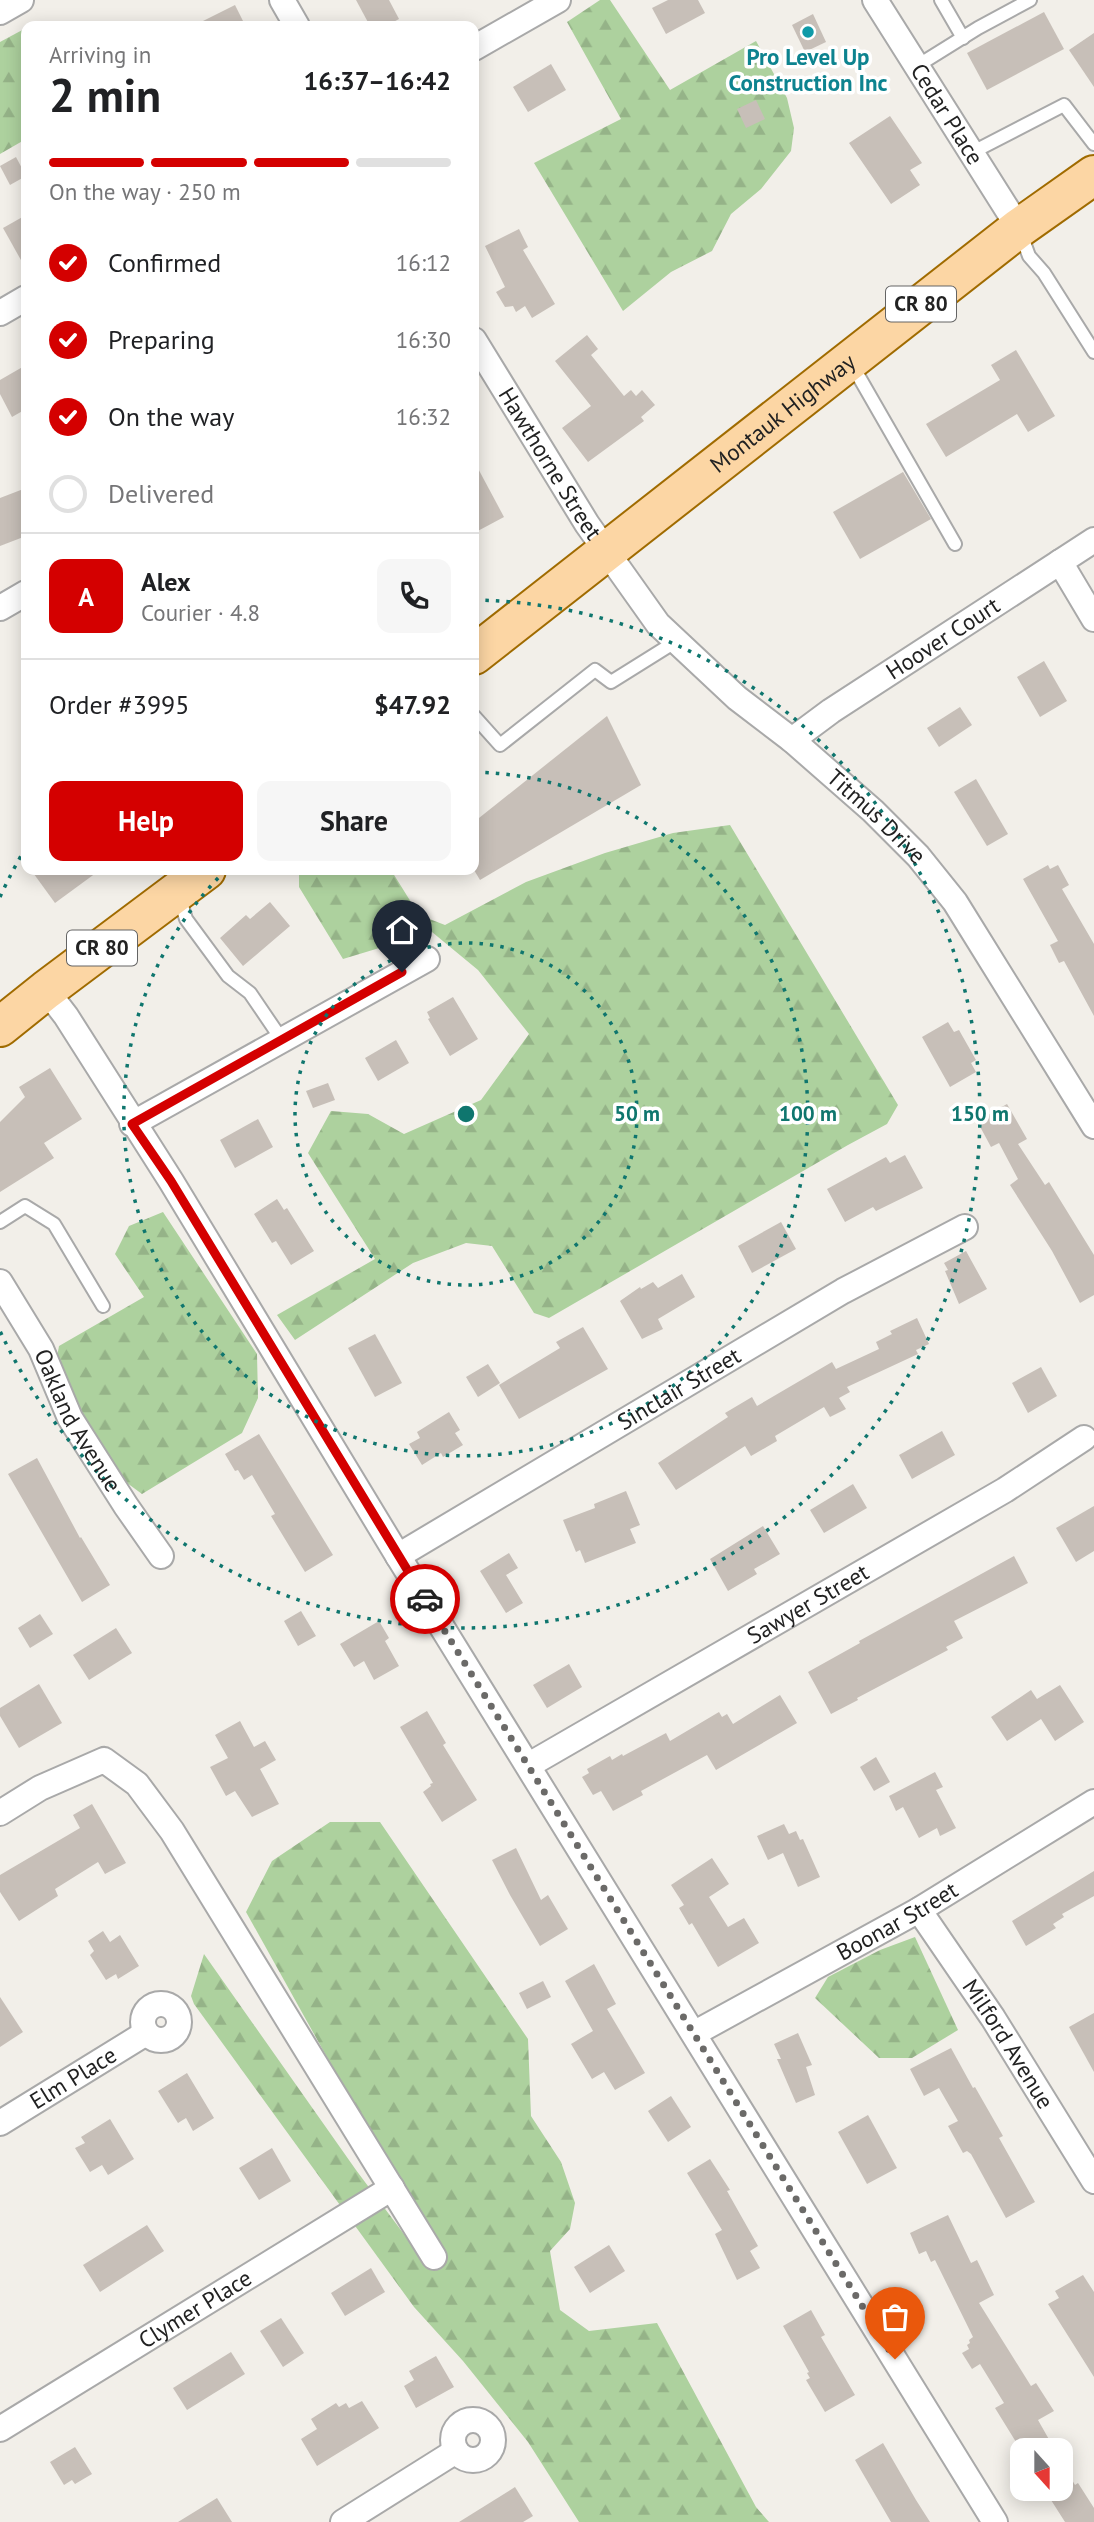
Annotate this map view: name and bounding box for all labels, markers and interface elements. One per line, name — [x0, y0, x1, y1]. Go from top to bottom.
marker: Pro Level Up Construction Inc — [800, 24, 816, 40]
text: Arriving in — [49, 40, 151, 69]
place label: Pro Level Up Construction Inc — [728, 42, 888, 97]
street label: Cedar Place — [905, 58, 990, 170]
text: 16:37–16:42 — [304, 64, 451, 97]
text: 2 min — [49, 65, 161, 125]
text: On the way · 250 m — [49, 177, 241, 206]
icon: check — [49, 244, 87, 282]
text: Confirmed — [108, 246, 221, 279]
text: 16:12 — [396, 248, 451, 277]
road number: CR 80 — [886, 286, 956, 322]
icon: check — [49, 321, 87, 359]
text: Preparing — [108, 323, 215, 356]
text: 16:30 — [396, 325, 451, 354]
street label: Montauk Highway — [704, 347, 861, 479]
street label: Hawthorne Street — [493, 382, 609, 545]
icon: check — [49, 398, 87, 436]
text: On the way — [108, 400, 234, 433]
text: 16:32 — [396, 402, 451, 431]
text: Delivered — [108, 477, 214, 510]
button: phone — [377, 559, 451, 633]
text: Alex — [141, 565, 191, 598]
text: A — [78, 580, 94, 613]
street label: Hoover Court — [880, 590, 1005, 685]
text: Courier · 4.8 — [141, 598, 260, 627]
text: Order #3995 — [49, 688, 189, 721]
text: $47.92 — [374, 688, 451, 721]
street label: Titmus Drive — [821, 763, 932, 870]
button: Help — [49, 781, 243, 861]
button: Share — [257, 781, 451, 861]
pin — [372, 900, 432, 972]
icon: home — [383, 911, 421, 949]
road number: CR 80 — [67, 930, 137, 965]
text: 50 m — [614, 1100, 660, 1127]
text: 100 m — [779, 1100, 837, 1127]
text: 150 m — [951, 1100, 1009, 1127]
centre of rings — [454, 1102, 478, 1126]
street label: Sinclair Street — [612, 1340, 746, 1436]
street label: Oakland Avenue — [29, 1344, 128, 1497]
street label: Sawyer Street — [742, 1557, 874, 1650]
courier — [390, 1564, 460, 1634]
icon: car — [406, 1580, 444, 1618]
street label: Boonar Street — [831, 1875, 963, 1967]
street label: Milford Avenue — [957, 1973, 1061, 2114]
street label: Elm Place — [24, 2040, 122, 2115]
street label: Clymer Place — [133, 2263, 257, 2354]
pin — [865, 2287, 925, 2359]
icon: bag — [876, 2298, 914, 2336]
north arrow — [1010, 2438, 1073, 2501]
map controls — [1010, 2438, 1073, 2501]

